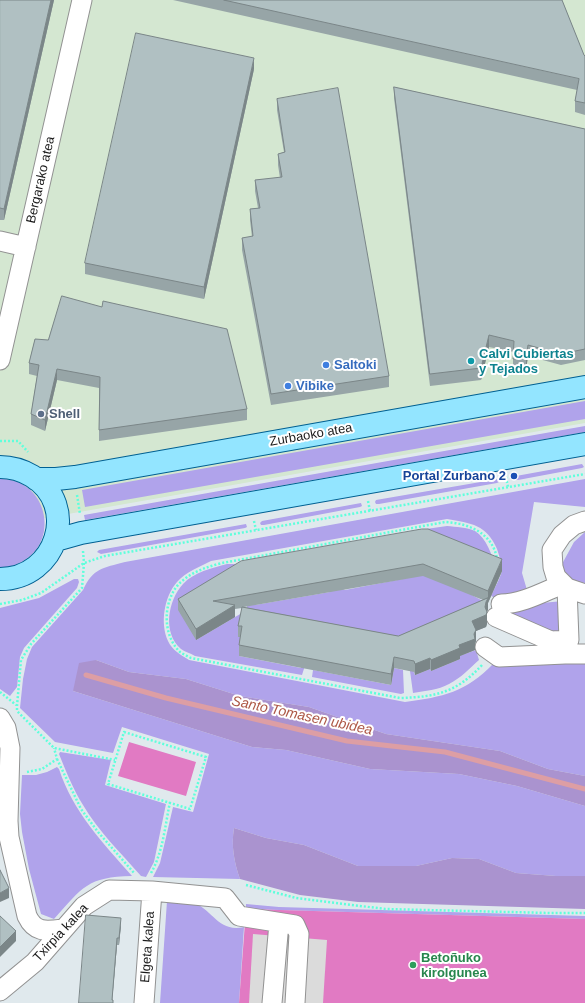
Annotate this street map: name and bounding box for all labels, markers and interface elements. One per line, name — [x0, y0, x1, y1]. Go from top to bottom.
street label: Bergarako atea — [23, 135, 59, 225]
place label: Calvi Cubiertas y Tejados — [479, 346, 574, 377]
marker: Calvi Cubiertas y Tejados — [466, 356, 476, 366]
place label: Saltoki — [334, 357, 377, 373]
marker: Saltoki — [321, 360, 331, 370]
place label: Vibike — [296, 378, 334, 394]
marker: Vibike — [283, 381, 293, 391]
place label: Shell — [49, 406, 80, 422]
marker: Shell — [36, 409, 46, 419]
street label: Zurbaoko atea — [268, 420, 354, 450]
place label: Portal Zurbano 2 — [403, 468, 506, 484]
marker: Portal Zurbano 2 — [509, 471, 519, 481]
water label: Santo Tomasen ubidea — [230, 693, 374, 739]
street label: Txirpia kalea — [30, 901, 92, 965]
street label: Elgeta kalea — [138, 911, 158, 983]
place label: Betoñuko kirolgunea — [421, 950, 487, 981]
marker: Betoñuko kirolgunea — [408, 960, 418, 970]

